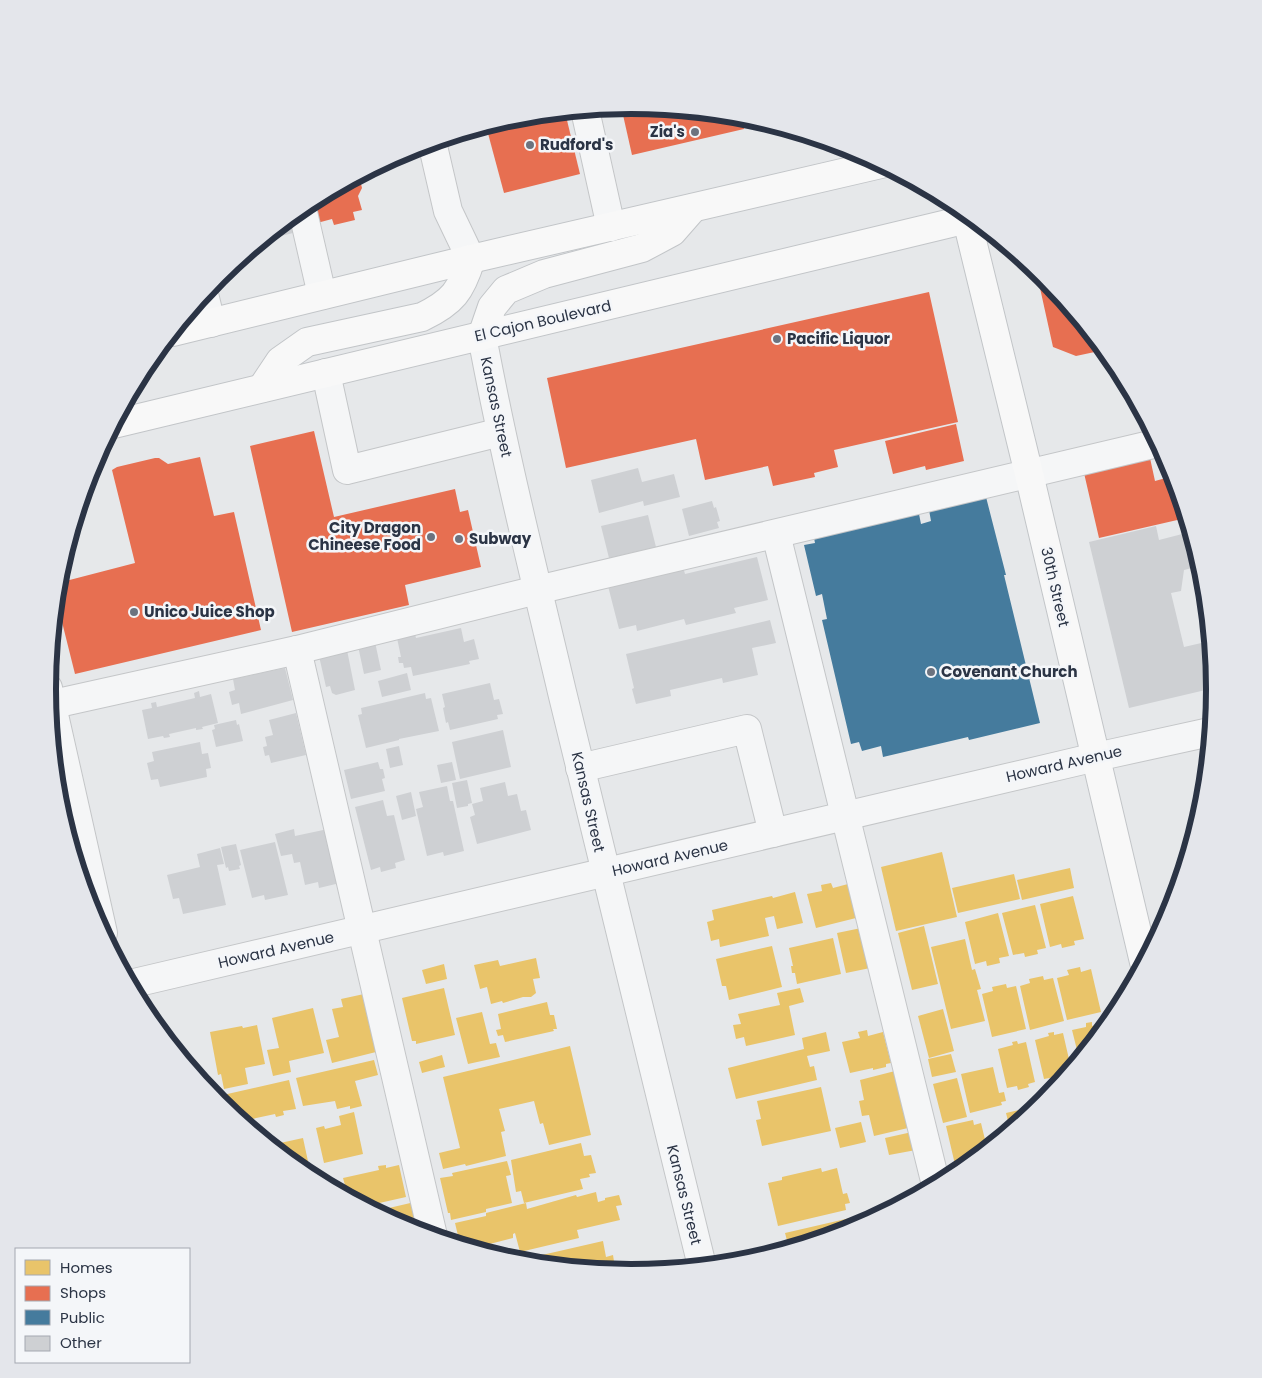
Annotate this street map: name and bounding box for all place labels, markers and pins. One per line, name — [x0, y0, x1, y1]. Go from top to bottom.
place label: Zia's — [650, 121, 685, 142]
marker: Zia's — [689, 126, 701, 138]
place label: Rudford's — [540, 134, 613, 155]
marker: Rudford's — [524, 139, 536, 151]
place label: Pacific Liquor — [787, 328, 891, 349]
marker: Pacific Liquor — [771, 333, 783, 345]
place label: City Dragon Chineese Food — [308, 517, 421, 555]
place label: Subway — [469, 528, 532, 549]
marker: City Dragon Chineese Food — [425, 531, 437, 543]
marker: Subway — [453, 533, 465, 545]
place label: Unico Juice Shop — [144, 601, 275, 622]
marker: Unico Juice Shop — [128, 606, 140, 618]
place label: Covenant Church — [941, 661, 1078, 682]
marker: Covenant Church — [925, 666, 937, 678]

